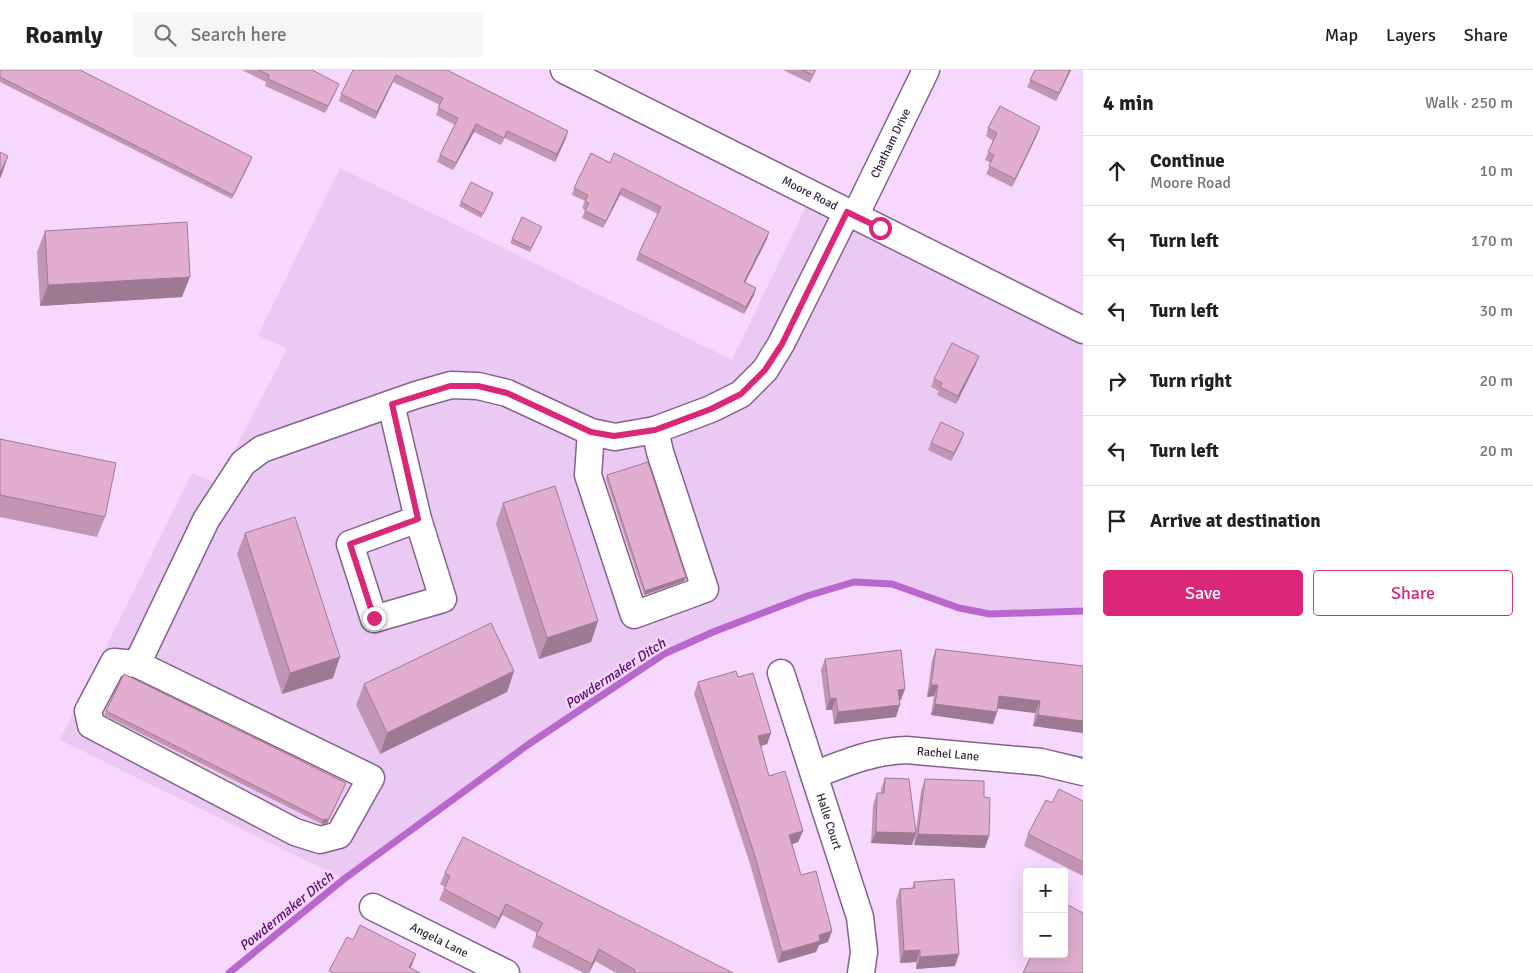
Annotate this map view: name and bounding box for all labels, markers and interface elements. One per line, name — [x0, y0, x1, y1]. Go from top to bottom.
search box — [133, 12, 483, 57]
text: Roamly — [25, 20, 103, 50]
icon: search — [151, 21, 179, 49]
text: Search here — [191, 23, 287, 47]
text: Map — [1325, 24, 1358, 46]
text: Layers — [1386, 24, 1436, 46]
text: Share — [1464, 24, 1508, 46]
text: 4 min — [1103, 90, 1154, 116]
text: Walk · 250 m — [1425, 93, 1513, 113]
street label: Chatham Drive — [868, 106, 914, 181]
text: Continue — [1150, 149, 1225, 173]
icon: ahead — [1103, 157, 1131, 185]
text: 10 m — [1479, 161, 1513, 181]
street label: Moore Road — [779, 173, 840, 214]
text: Moore Road — [1150, 173, 1231, 193]
route start — [869, 217, 892, 240]
icon: left — [1103, 227, 1131, 255]
text: Turn left — [1150, 229, 1219, 253]
text: 170 m — [1471, 231, 1513, 251]
icon: left — [1103, 297, 1131, 325]
text: Turn left — [1150, 299, 1219, 323]
text: 30 m — [1479, 301, 1513, 321]
icon: right — [1103, 367, 1131, 395]
text: Turn right — [1150, 369, 1232, 393]
text: 20 m — [1479, 371, 1513, 391]
icon: left — [1103, 437, 1131, 465]
text: Turn left — [1150, 439, 1219, 463]
text: 20 m — [1479, 441, 1513, 461]
icon: arrive — [1103, 507, 1131, 535]
text: Arrive at destination — [1150, 509, 1321, 533]
button: Save — [1103, 570, 1303, 616]
button: Share — [1313, 570, 1513, 616]
route end — [363, 607, 386, 630]
water label: Powdermaker Ditch — [562, 634, 669, 712]
street label: Rachel Lane — [916, 744, 980, 764]
street label: Halle Court — [812, 791, 845, 852]
water label: Powdermaker Ditch — [236, 868, 337, 955]
map controls — [1023, 868, 1068, 958]
button: + — [1023, 868, 1068, 913]
button: − — [1023, 913, 1068, 958]
street label: Angela Lane — [407, 920, 471, 961]

